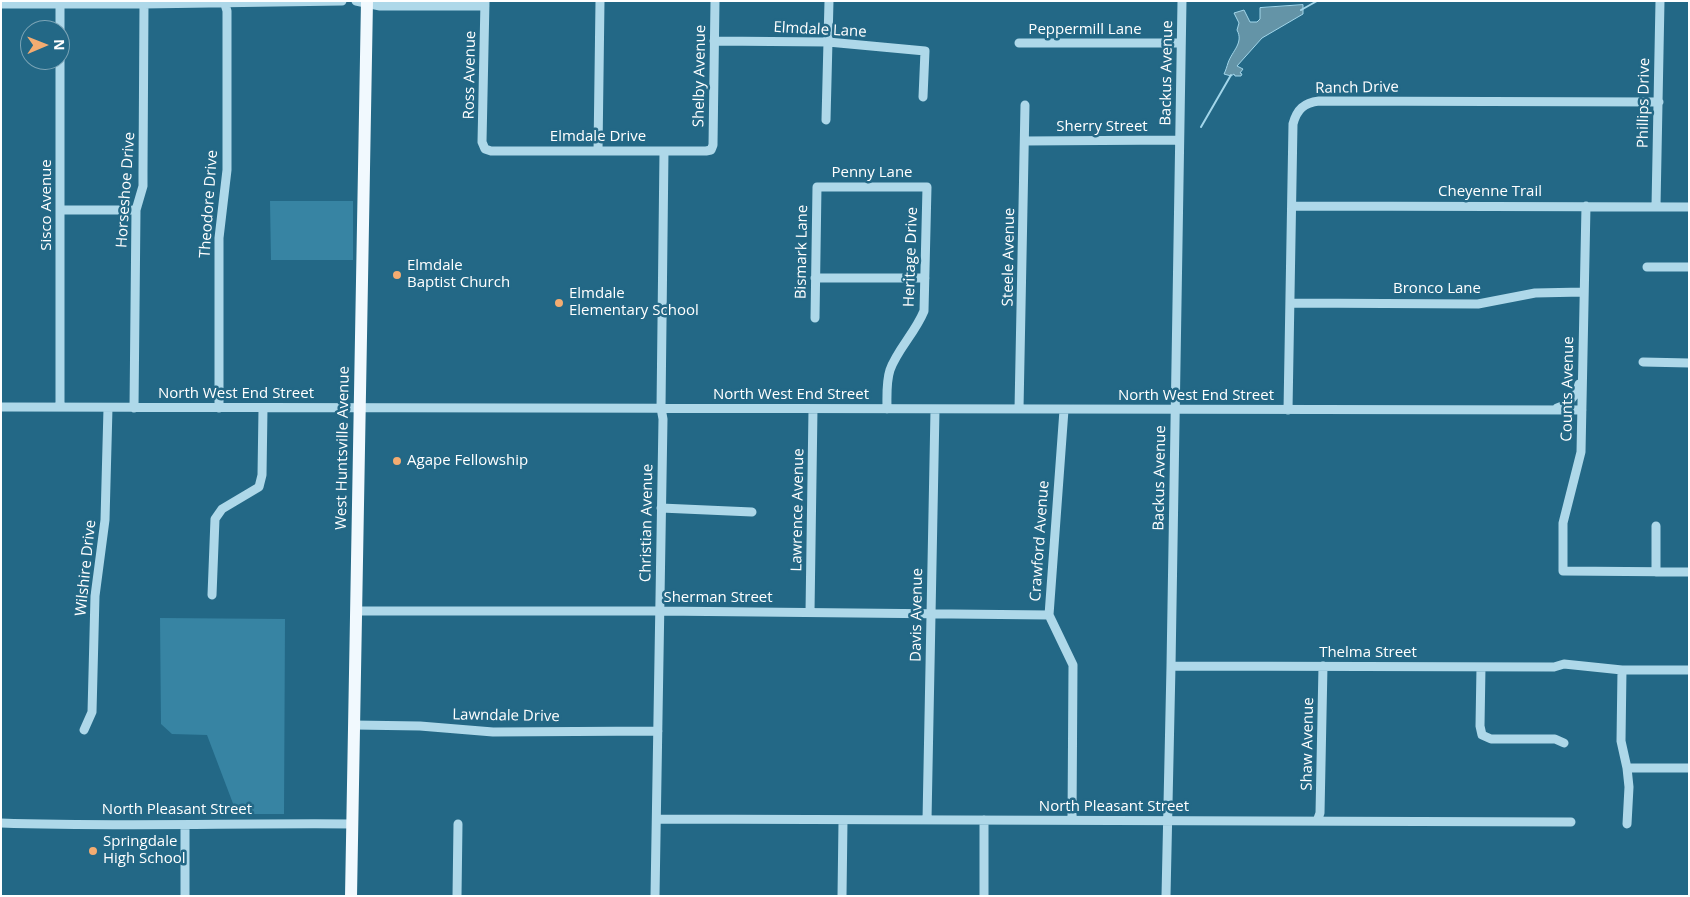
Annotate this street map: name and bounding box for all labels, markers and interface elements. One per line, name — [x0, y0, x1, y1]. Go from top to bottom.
street label: Elmdale Lane — [773, 19, 867, 41]
north arrow — [20, 20, 70, 70]
street label: Backus Avenue — [1157, 20, 1177, 126]
street label: Peppermill Lane — [1028, 21, 1142, 39]
street label: Shelby Avenue — [690, 25, 710, 127]
street label: Ross Avenue — [460, 31, 480, 119]
text: N — [50, 39, 69, 51]
street label: Phillips Drive — [1634, 58, 1654, 148]
street label: Ranch Drive — [1315, 78, 1399, 98]
street label: Sherry Street — [1056, 118, 1148, 136]
street label: Elmdale Drive — [550, 128, 646, 146]
street label: Horseshoe Drive — [113, 131, 139, 249]
street label: Theodore Drive — [196, 149, 222, 259]
street label: Sisco Avenue — [38, 159, 56, 251]
street label: Penny Lane — [831, 164, 913, 182]
street label: Cheyenne Trail — [1438, 183, 1542, 201]
street label: Bismark Lane — [792, 205, 812, 299]
street label: Heritage Drive — [900, 207, 922, 307]
street label: Steele Avenue — [999, 207, 1019, 307]
place label: Elmdale Baptist Church — [407, 257, 510, 292]
marker: Elmdale Baptist Church — [391, 269, 403, 281]
street label: Bronco Lane — [1393, 280, 1481, 298]
place label: Elmdale Elementary School — [569, 285, 699, 320]
marker: Elmdale Elementary School — [553, 297, 565, 309]
street label: Counts Avenue — [1558, 336, 1578, 442]
street label: West Huntsville Avenue — [333, 366, 353, 530]
street label: North West End Street — [158, 385, 314, 403]
street label: North West End Street — [713, 386, 869, 404]
street label: North West End Street — [1118, 387, 1274, 405]
street label: Backus Avenue — [1150, 425, 1170, 531]
street label: Lawrence Avenue — [788, 448, 808, 572]
place label: Agape Fellowship — [407, 452, 528, 470]
marker: Agape Fellowship — [391, 455, 403, 467]
street label: Christian Avenue — [637, 464, 657, 582]
street label: Crawford Avenue — [1027, 480, 1053, 602]
street label: Wilshire Drive — [72, 519, 100, 617]
street label: Davis Avenue — [907, 568, 927, 662]
street label: Sherman Street — [663, 589, 773, 607]
street label: Thelma Street — [1319, 644, 1417, 662]
street label: Shaw Avenue — [1298, 697, 1318, 791]
street label: Lawndale Drive — [452, 706, 560, 726]
street label: North Pleasant Street — [1039, 798, 1189, 816]
street label: North Pleasant Street — [102, 801, 252, 819]
place label: Springdale High School — [103, 833, 186, 868]
marker: Springdale High School — [87, 845, 99, 857]

